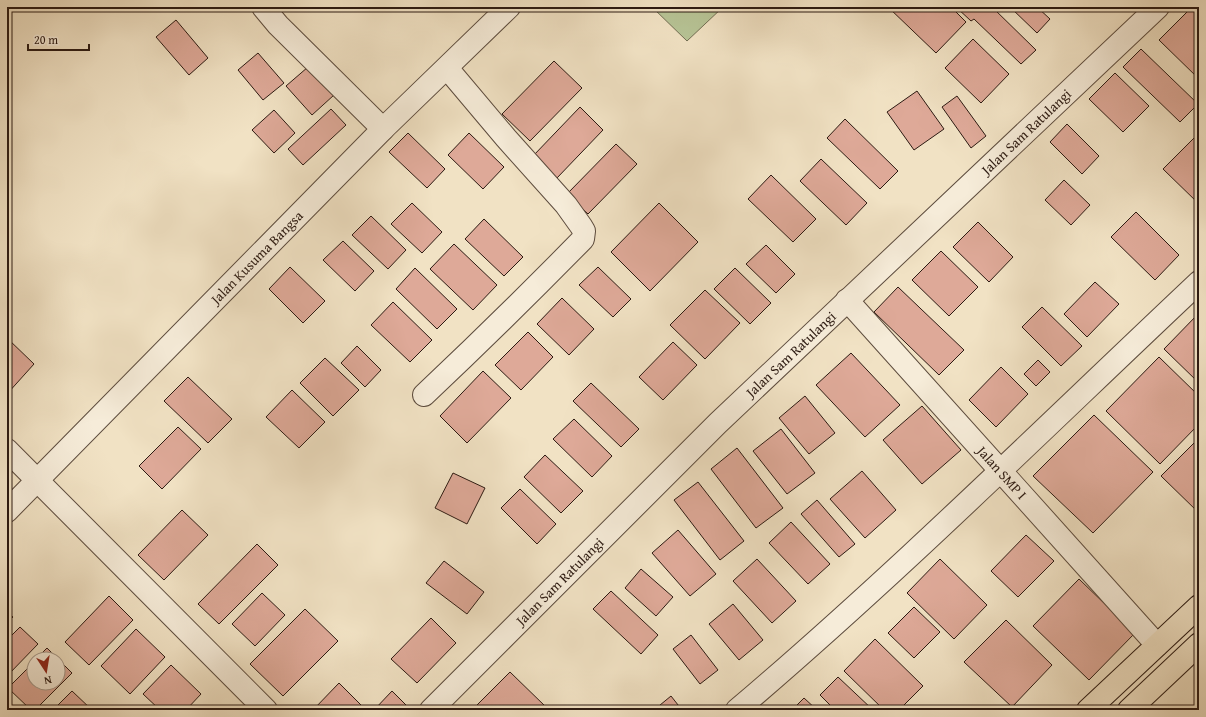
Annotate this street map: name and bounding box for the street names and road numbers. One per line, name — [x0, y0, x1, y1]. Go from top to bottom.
street label: Jalan Sam Ratulangi — [975, 84, 1076, 181]
street label: Jalan Kusuma Bangsa — [205, 206, 308, 310]
street label: Jalan Sam Ratulangi — [740, 307, 840, 403]
street label: Jalan SMP I — [971, 440, 1032, 504]
street label: Jalan Sam Ratulangi — [510, 533, 608, 631]

